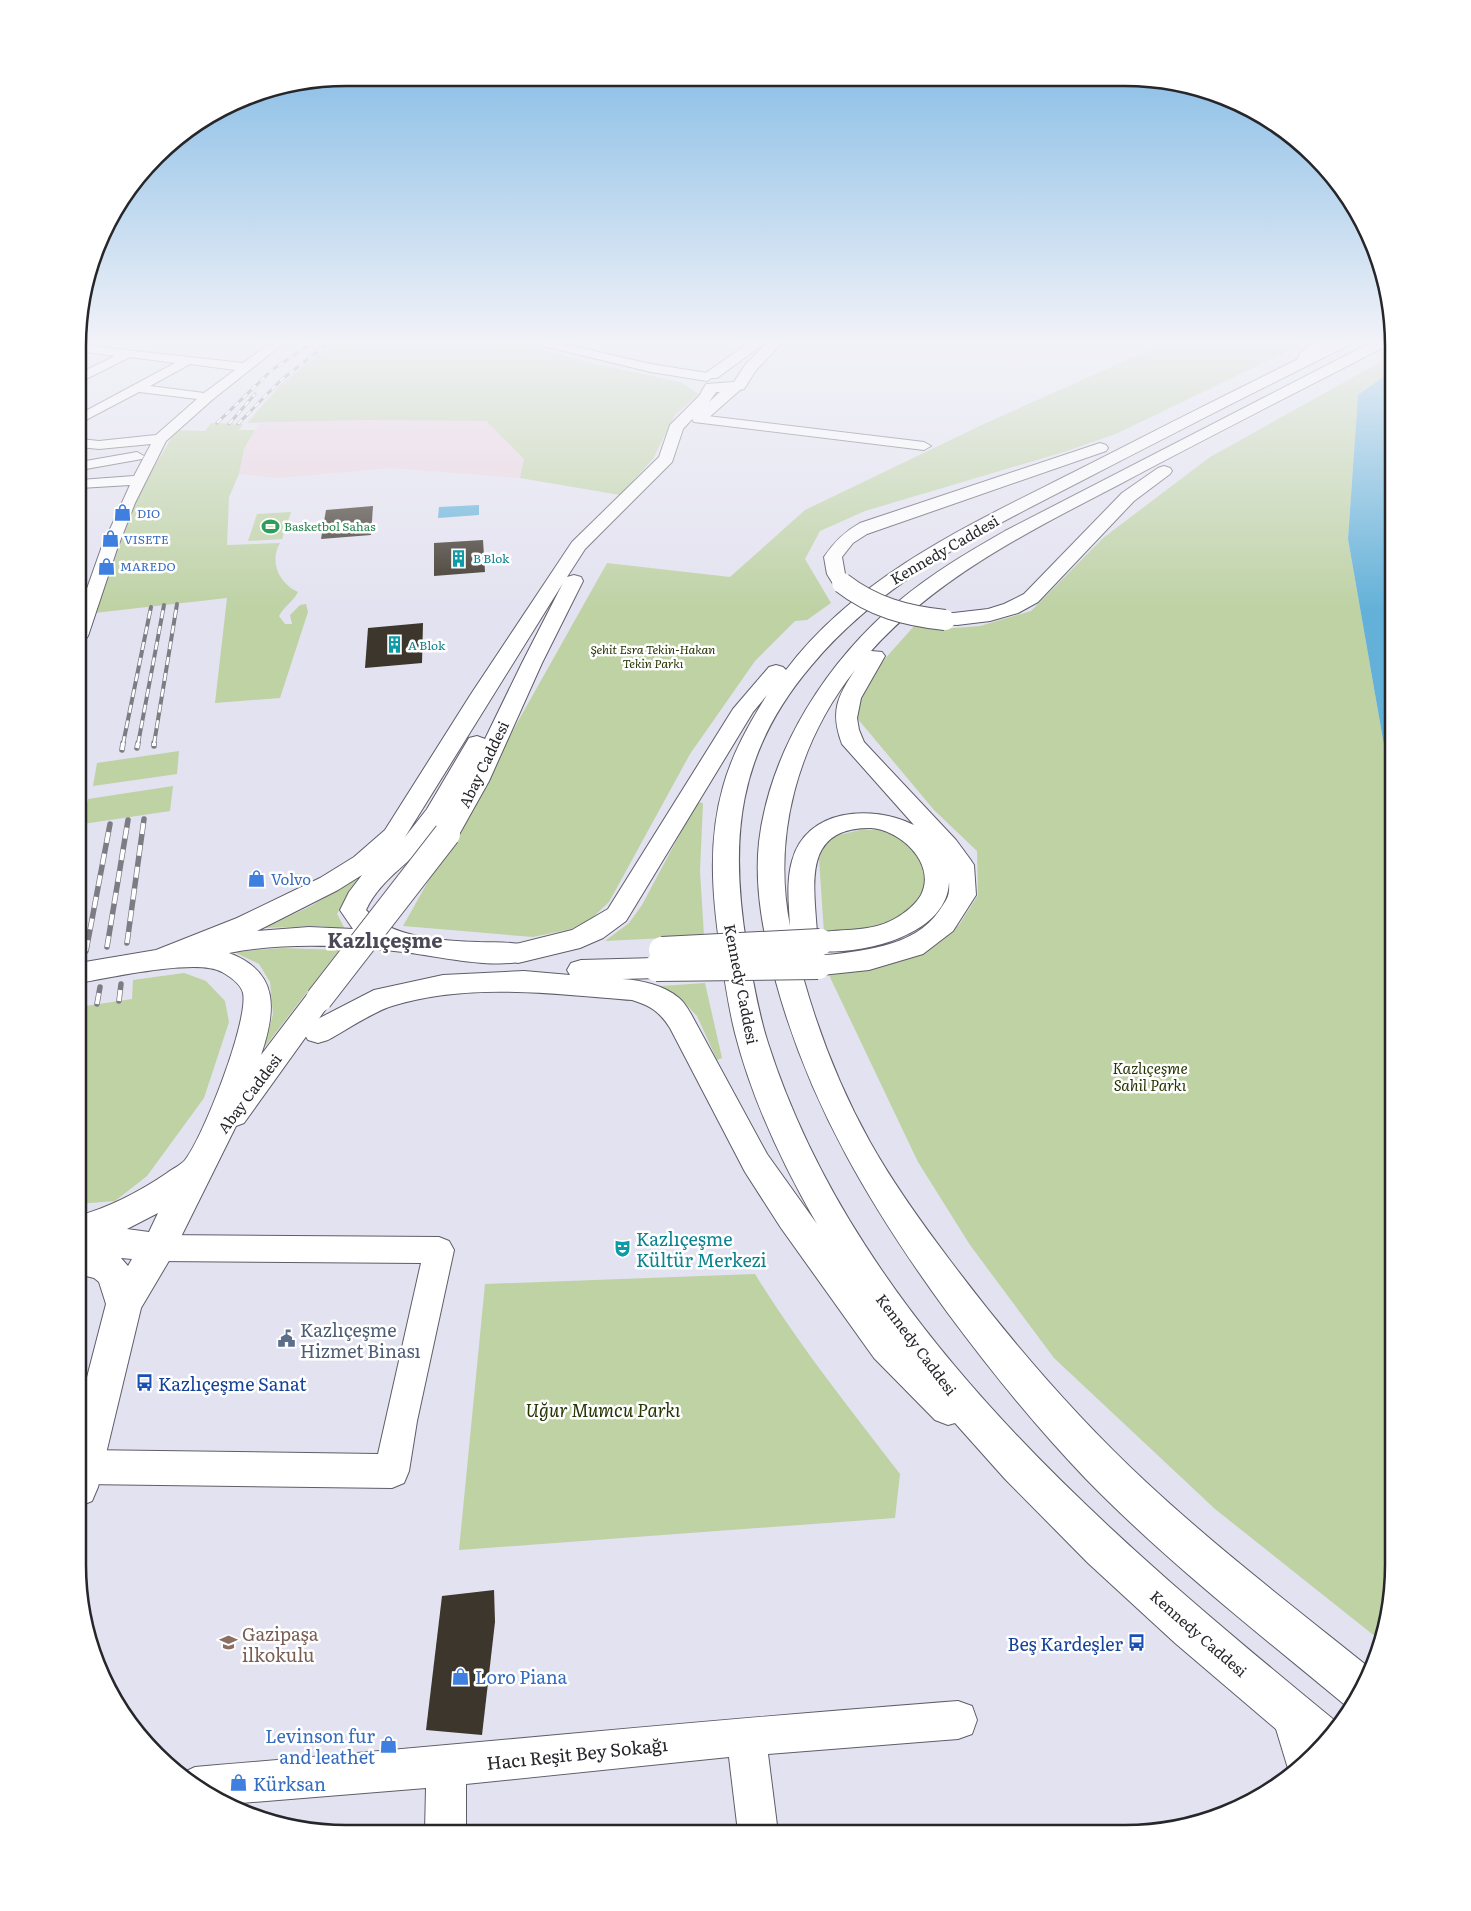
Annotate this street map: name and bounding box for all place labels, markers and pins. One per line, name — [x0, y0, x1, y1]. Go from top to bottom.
shop icon: DIO — [113, 503, 133, 523]
place label: DIO — [137, 504, 160, 522]
sports icon: Basketbol Sahas — [260, 516, 280, 536]
place label: Basketbol Sahas — [284, 517, 376, 535]
shop icon: VISETE — [100, 529, 120, 549]
place label: VISETE — [124, 530, 169, 548]
building icon: B Blok — [449, 548, 469, 568]
place label: B Blok — [473, 549, 510, 567]
shop icon: MAREDO — [96, 556, 116, 576]
place label: MAREDO — [120, 557, 176, 575]
building icon: A Blok — [384, 635, 404, 655]
place label: A Blok — [408, 636, 446, 654]
place label: Volvo — [271, 867, 311, 890]
shop icon: Volvo — [247, 868, 267, 888]
place label: Kazlıçeşme Kültür Merkezi — [636, 1225, 766, 1273]
theatre icon: Kazlıçeşme Kültür Merkezi — [612, 1238, 632, 1258]
place label: Kazlıçeşme Hizmet Binası — [300, 1316, 421, 1364]
public building icon: Kazlıçeşme Hizmet Binası — [276, 1329, 296, 1349]
place label: Kazlıçeşme Sanat — [158, 1370, 307, 1397]
bus stop icon: Kazlıçeşme Sanat — [134, 1373, 154, 1393]
place label: Gazipaşa ilkokulu — [242, 1620, 319, 1668]
place label: Beş Kardeşler — [1008, 1630, 1123, 1657]
school or university icon: Gazipaşa ilkokulu — [218, 1633, 238, 1653]
bus stop icon: Beş Kardeşler — [1127, 1633, 1147, 1653]
place label: Loro Piana — [475, 1663, 568, 1690]
shop icon: Loro Piana — [451, 1666, 471, 1686]
place label: Levinson fur and leathet — [265, 1722, 376, 1770]
shop icon: Levinson fur and leathet — [379, 1735, 399, 1755]
place label: Kürksan — [253, 1770, 326, 1797]
shop icon: Kürksan — [229, 1773, 249, 1793]

